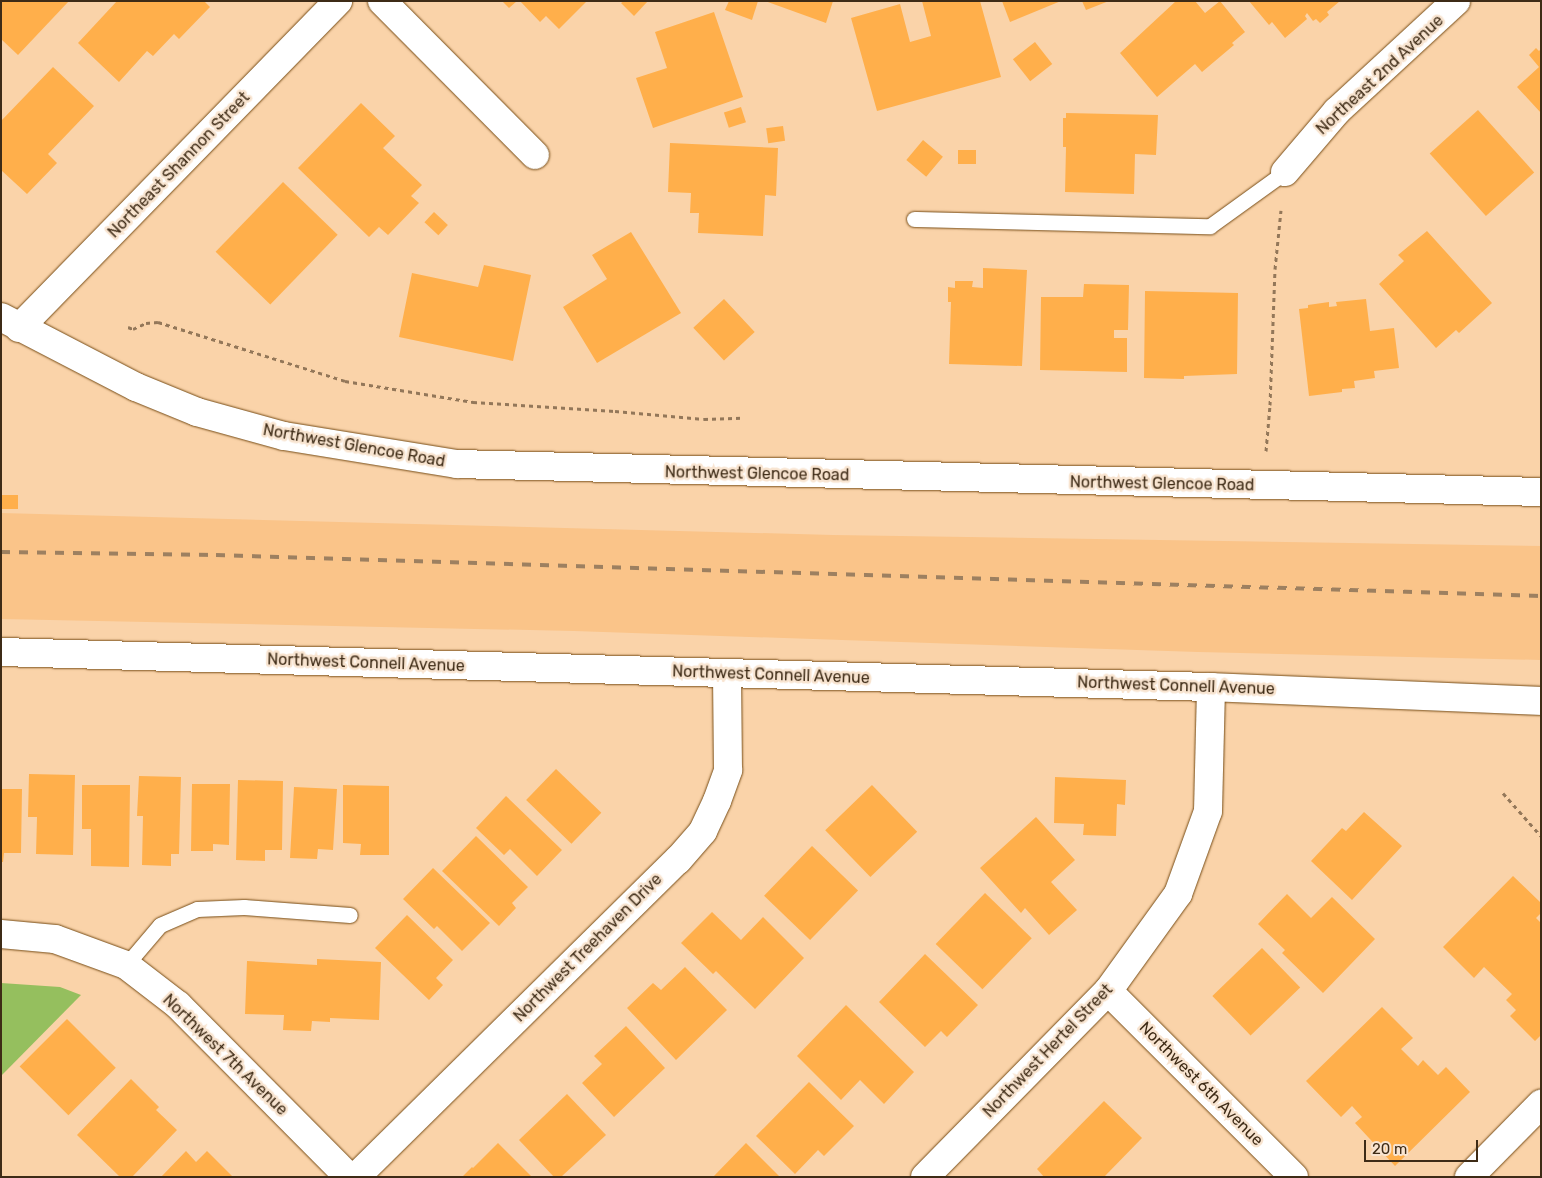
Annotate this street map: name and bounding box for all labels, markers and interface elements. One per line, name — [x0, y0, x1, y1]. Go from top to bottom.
street label: Northeast 2nd Avenue — [1312, 11, 1448, 139]
street label: Northeast Shannon Street — [104, 88, 254, 242]
street label: Northwest Glencoe Road — [262, 421, 446, 471]
street label: Northwest Glencoe Road — [665, 463, 849, 485]
street label: Northwest Glencoe Road — [1070, 473, 1254, 495]
street label: Northwest Connell Avenue — [267, 650, 465, 676]
street label: Northwest Connell Avenue — [672, 662, 870, 688]
street label: Northwest Connell Avenue — [1077, 673, 1275, 699]
street label: Northwest Treehaven Drive — [510, 870, 666, 1026]
street label: Northwest Hertel Street — [979, 980, 1117, 1122]
street label: Northwest 7th Avenue — [159, 990, 291, 1120]
street label: Northwest 6th Avenue — [1135, 1018, 1267, 1150]
scale bar — [1367, 1130, 1481, 1162]
text: 20 m — [1372, 1140, 1407, 1158]

